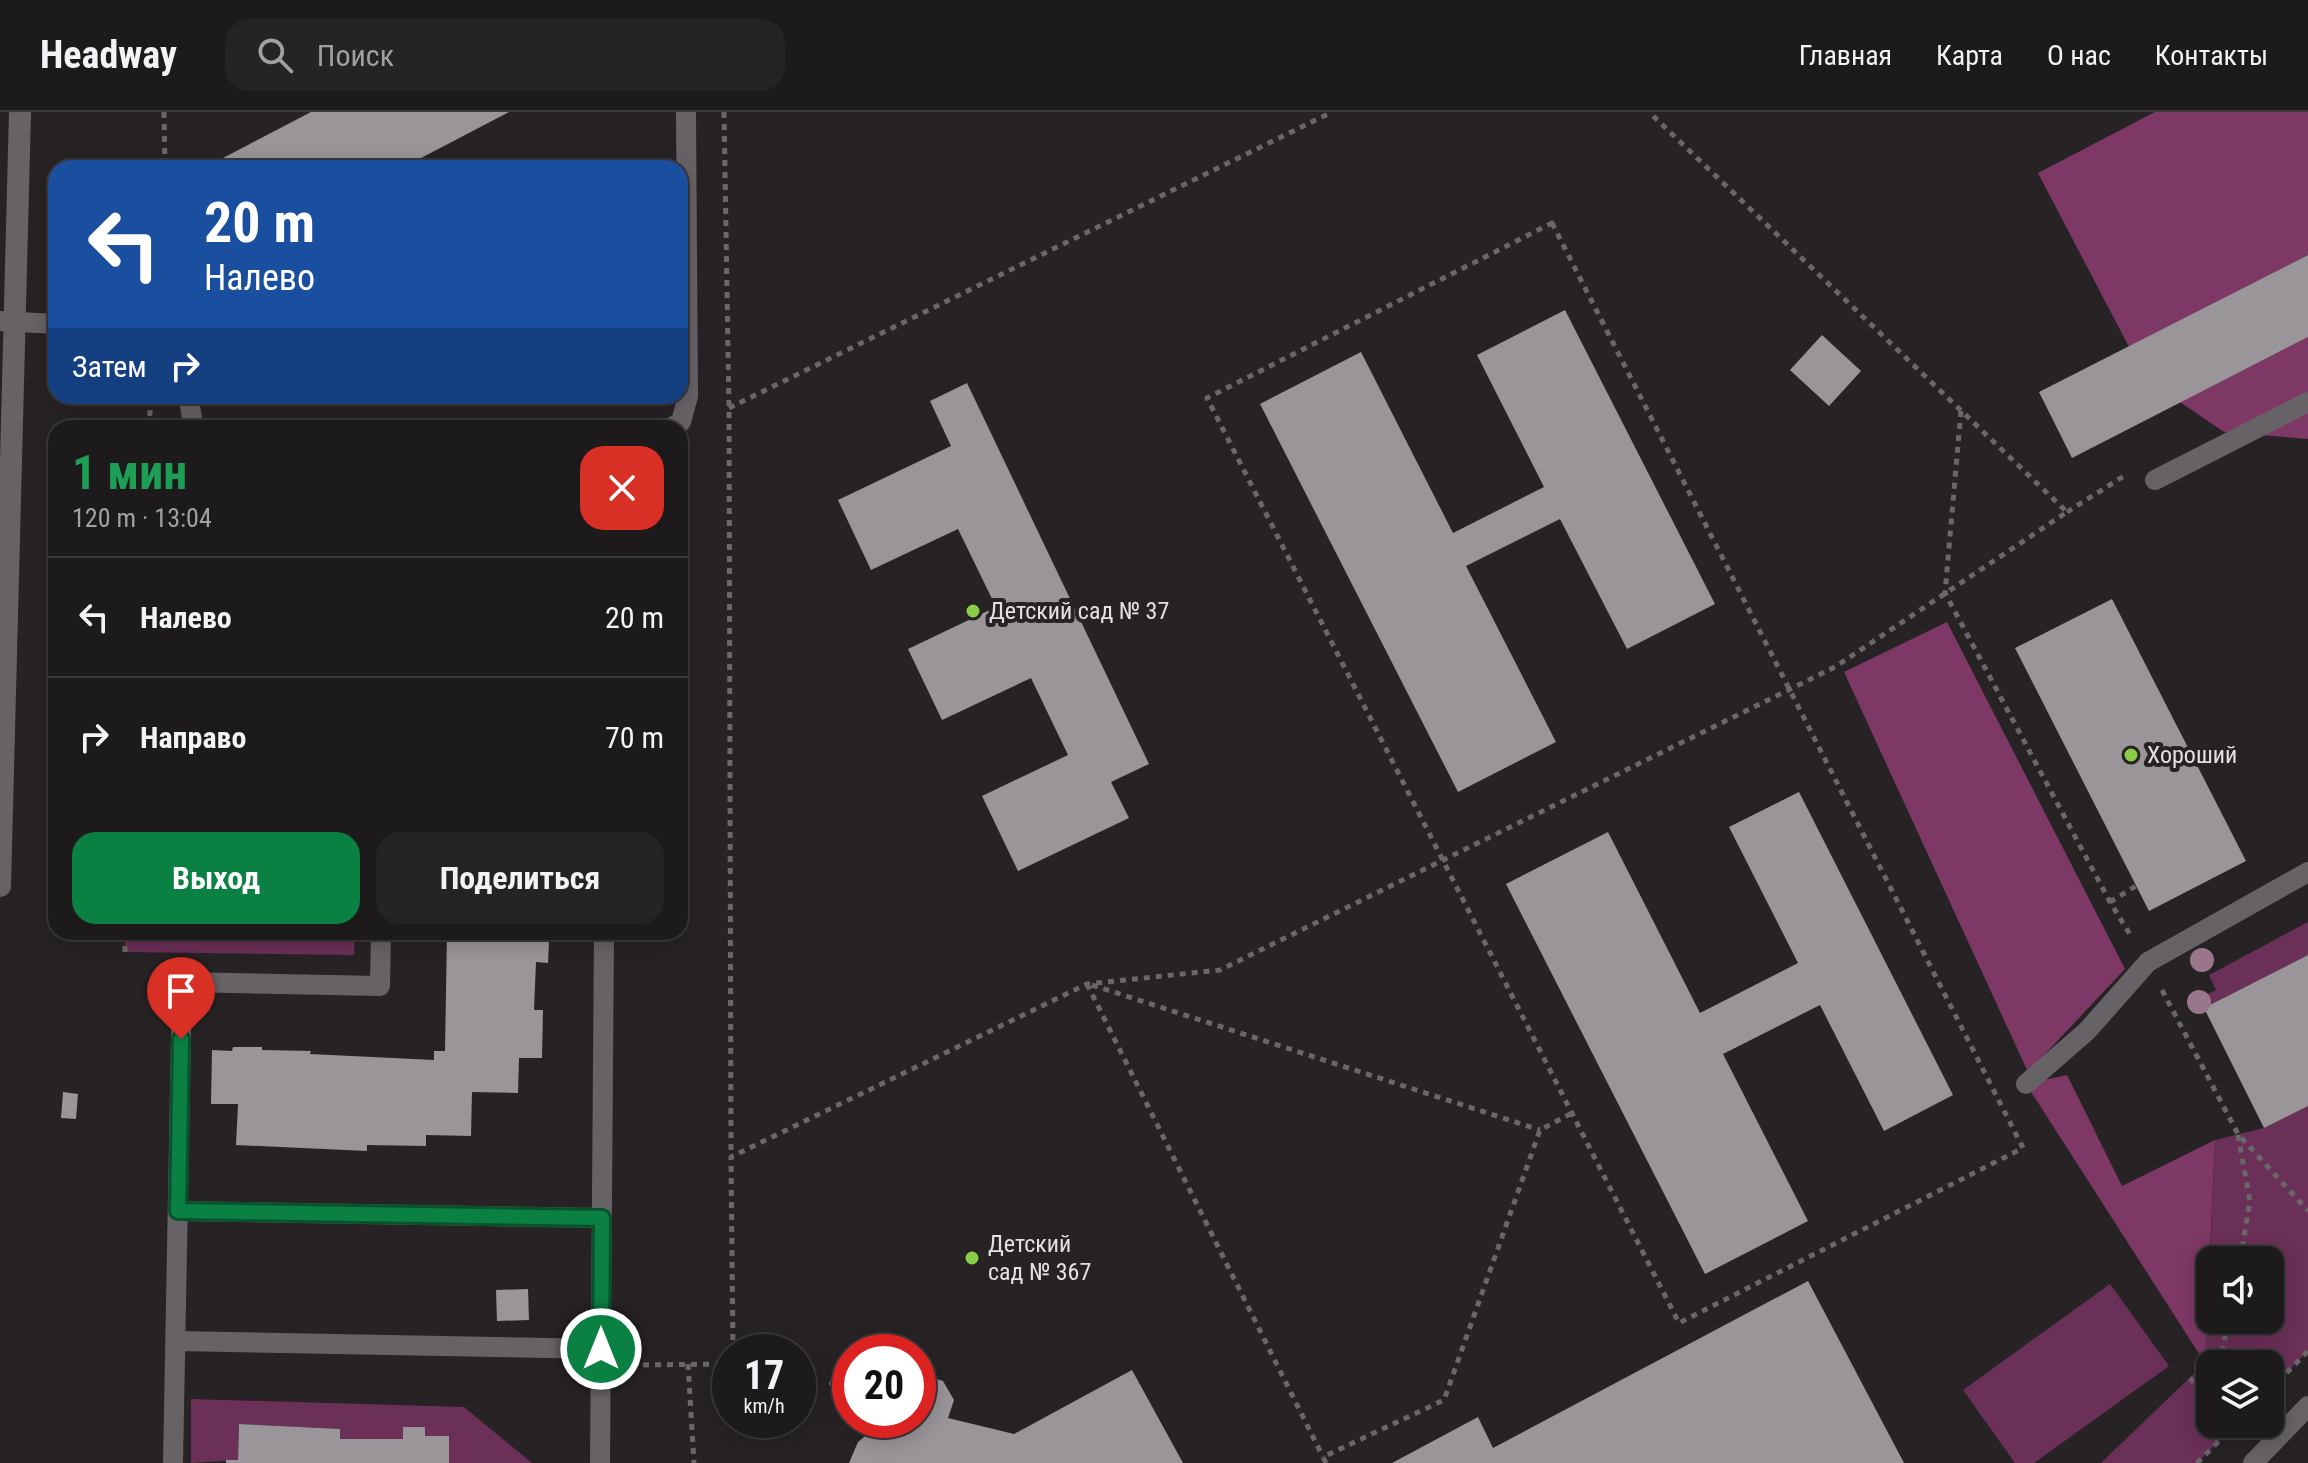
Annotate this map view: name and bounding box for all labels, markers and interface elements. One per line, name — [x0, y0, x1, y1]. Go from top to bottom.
search box — [225, 19, 785, 91]
text: Headway — [40, 33, 177, 77]
icon: search — [253, 33, 297, 77]
text: Поиск — [317, 38, 394, 73]
text: Главная — [1799, 39, 1892, 72]
text: Карта — [1936, 39, 2003, 72]
text: О нас — [2047, 39, 2111, 72]
text: Контакты — [2155, 39, 2268, 72]
text: 20 m — [204, 190, 315, 256]
icon: left — [72, 192, 176, 296]
text: Налево — [204, 257, 315, 299]
icon: right — [163, 344, 207, 388]
text: Затем — [72, 349, 147, 384]
text: 1 мин — [72, 444, 187, 501]
button: close — [580, 446, 664, 530]
text: 120 m · 13:04 — [72, 503, 212, 533]
icon: left — [72, 595, 116, 639]
place label: Детский сад № 37 — [989, 597, 1169, 625]
text: Налево — [140, 600, 232, 635]
text: 20 m — [605, 600, 664, 635]
marker: Детский сад № 37 — [964, 602, 982, 620]
icon: right — [72, 715, 116, 759]
text: Направо — [140, 720, 246, 755]
text: 70 m — [605, 720, 664, 755]
place label: Хороший — [2147, 741, 2237, 769]
marker: Хороший — [2122, 746, 2140, 764]
button: Выход — [72, 832, 360, 924]
button: Поделиться — [376, 832, 664, 924]
pin — [147, 957, 215, 1039]
icon: arrive — [159, 969, 203, 1013]
place label: Детский сад № 367 — [988, 1230, 1091, 1286]
map controls — [2196, 1246, 2284, 1438]
button: sound — [2196, 1246, 2284, 1334]
marker: Детский сад № 367 — [963, 1249, 981, 1267]
position arrow — [559, 1307, 643, 1391]
speed limit sign: 20 — [832, 1334, 936, 1438]
button: layers — [2196, 1350, 2284, 1438]
text: 17 — [744, 1352, 784, 1399]
text: km/h — [743, 1394, 785, 1418]

